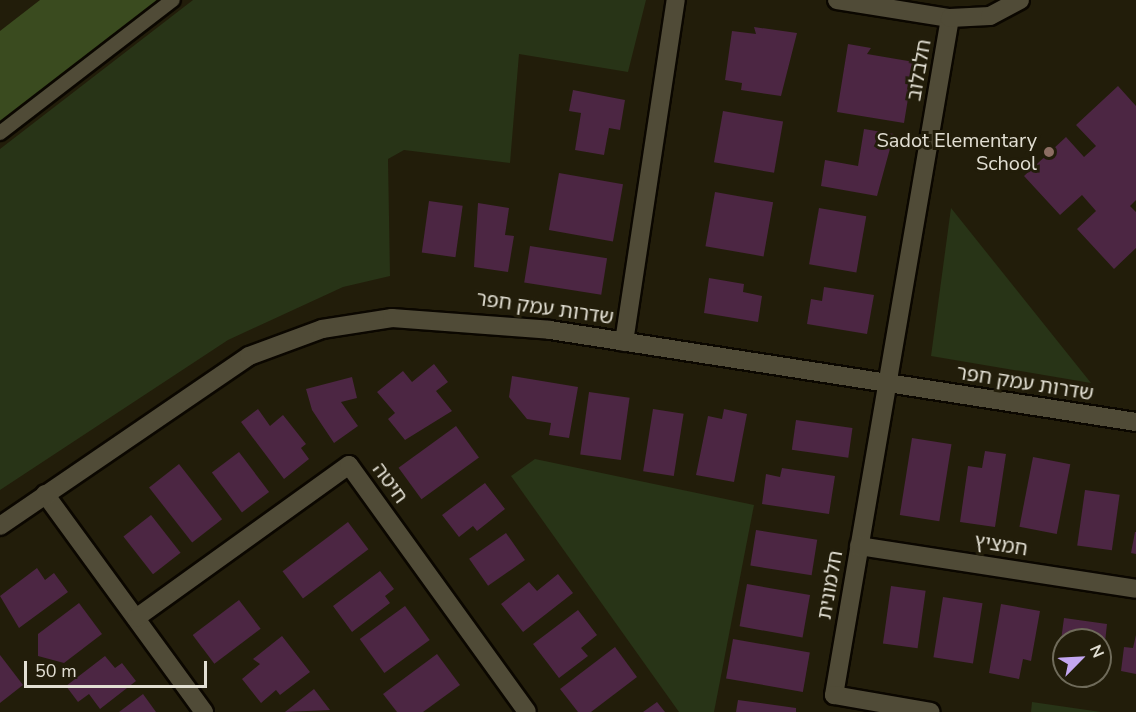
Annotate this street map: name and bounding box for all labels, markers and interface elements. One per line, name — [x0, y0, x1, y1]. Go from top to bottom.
street label: חלבלוב — [902, 37, 936, 103]
place label: Sadot Elementary School — [876, 128, 1037, 175]
marker: Sadot Elementary School — [1042, 145, 1056, 159]
street label: שדרות עמק חפר — [475, 286, 615, 330]
street label: שדרות עמק חפר — [955, 360, 1095, 406]
street label: חיטה — [367, 458, 413, 508]
street label: חמציץ — [973, 529, 1029, 561]
street label: חלמונית — [812, 549, 848, 621]
north arrow — [1052, 628, 1112, 688]
text: N — [1084, 642, 1109, 661]
scale bar — [27, 649, 210, 687]
text: 50 m — [35, 659, 77, 683]

